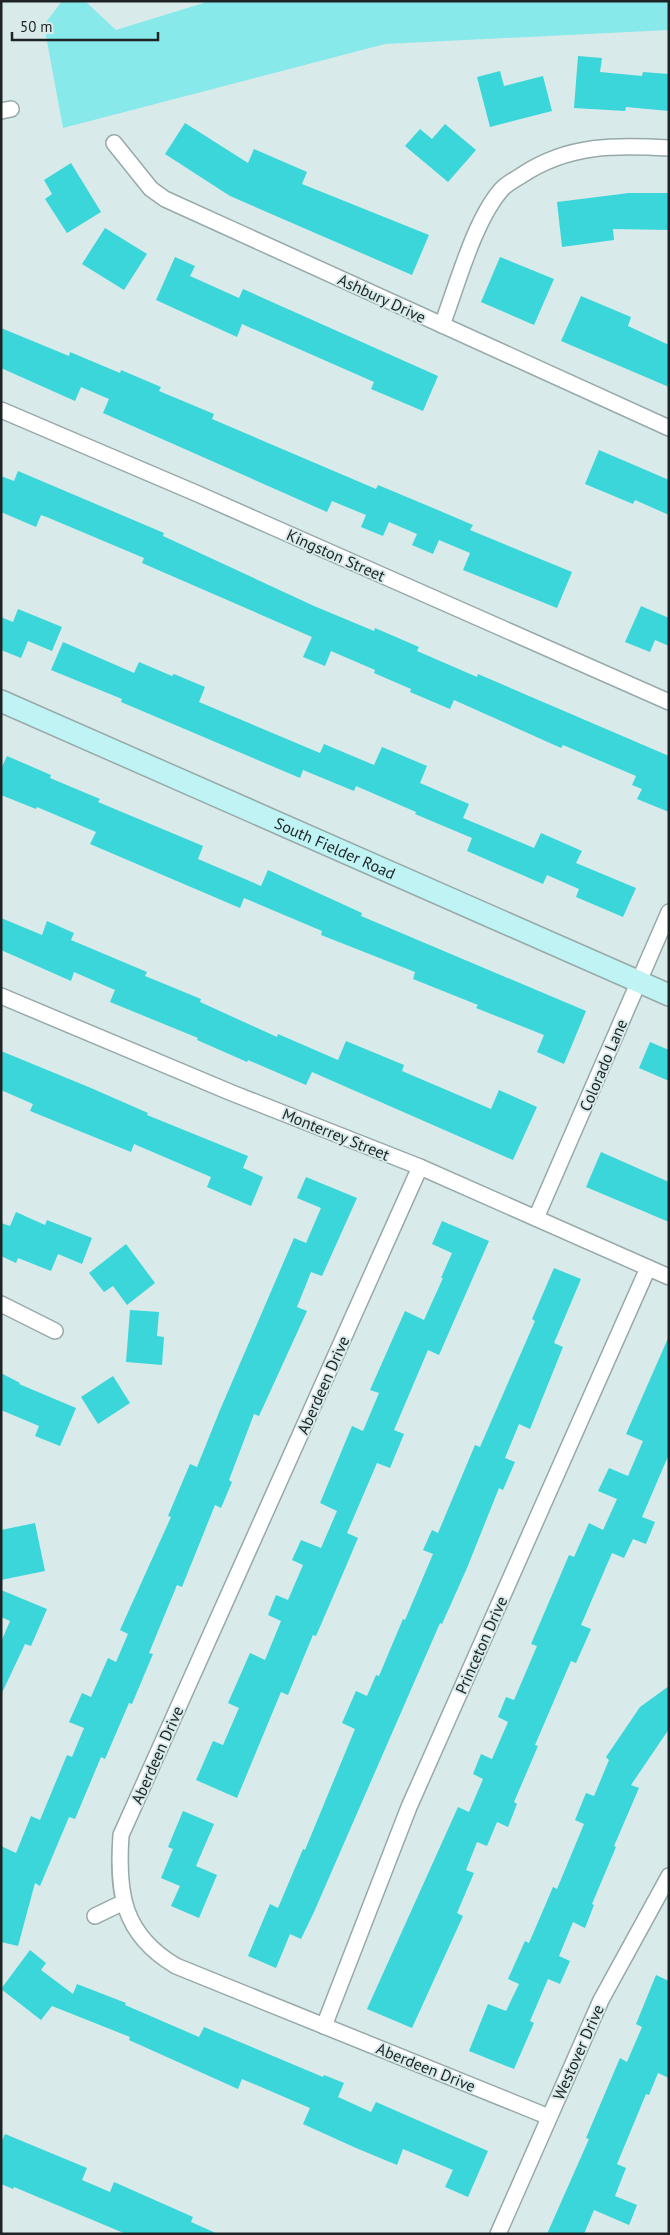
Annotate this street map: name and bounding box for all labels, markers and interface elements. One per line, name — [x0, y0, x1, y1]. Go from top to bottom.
scale bar — [12, 10, 159, 42]
text: 50 m — [20, 17, 53, 36]
street label: Ashbury Drive — [335, 269, 429, 327]
street label: Kingston Street — [284, 524, 389, 586]
street label: South Fielder Road — [272, 813, 399, 883]
street label: Colorado Lane — [575, 1016, 631, 1114]
street label: Monterrey Street — [279, 1103, 393, 1165]
street label: Aberdeen Drive — [292, 1333, 354, 1437]
street label: Princeton Drive — [451, 1593, 511, 1697]
street label: Aberdeen Drive — [126, 1703, 188, 1807]
street label: Westover Drive — [548, 2001, 608, 2103]
street label: Aberdeen Drive — [374, 2038, 478, 2096]

